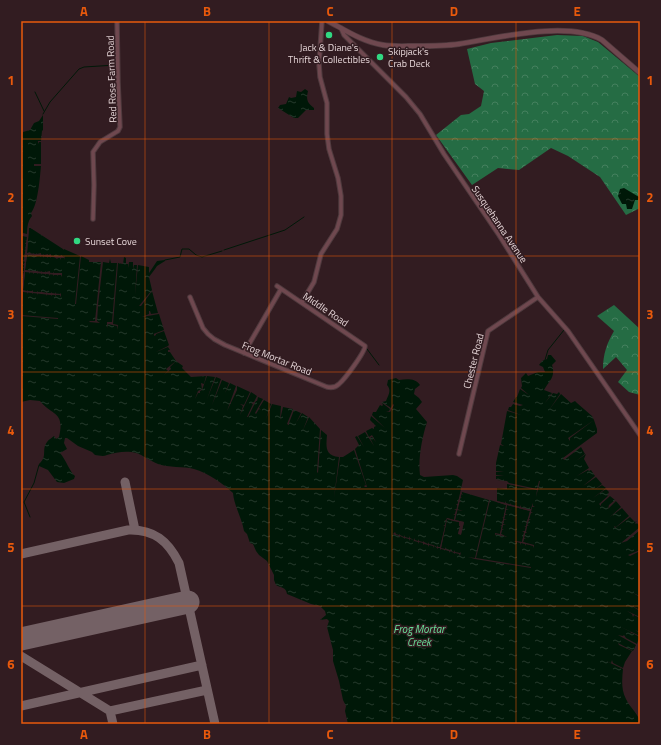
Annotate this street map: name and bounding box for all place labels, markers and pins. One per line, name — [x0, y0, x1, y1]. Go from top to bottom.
marker: Jack & Diane's Thrift & Collectibles — [324, 30, 334, 40]
place label: Jack & Diane's Thrift & Collectibles — [288, 40, 370, 67]
place label: Skipjack's Crab Deck — [388, 44, 430, 71]
marker: Skipjack's Crab Deck — [375, 52, 385, 62]
place label: Sunset Cove — [85, 234, 137, 249]
marker: Sunset Cove — [72, 236, 82, 246]

